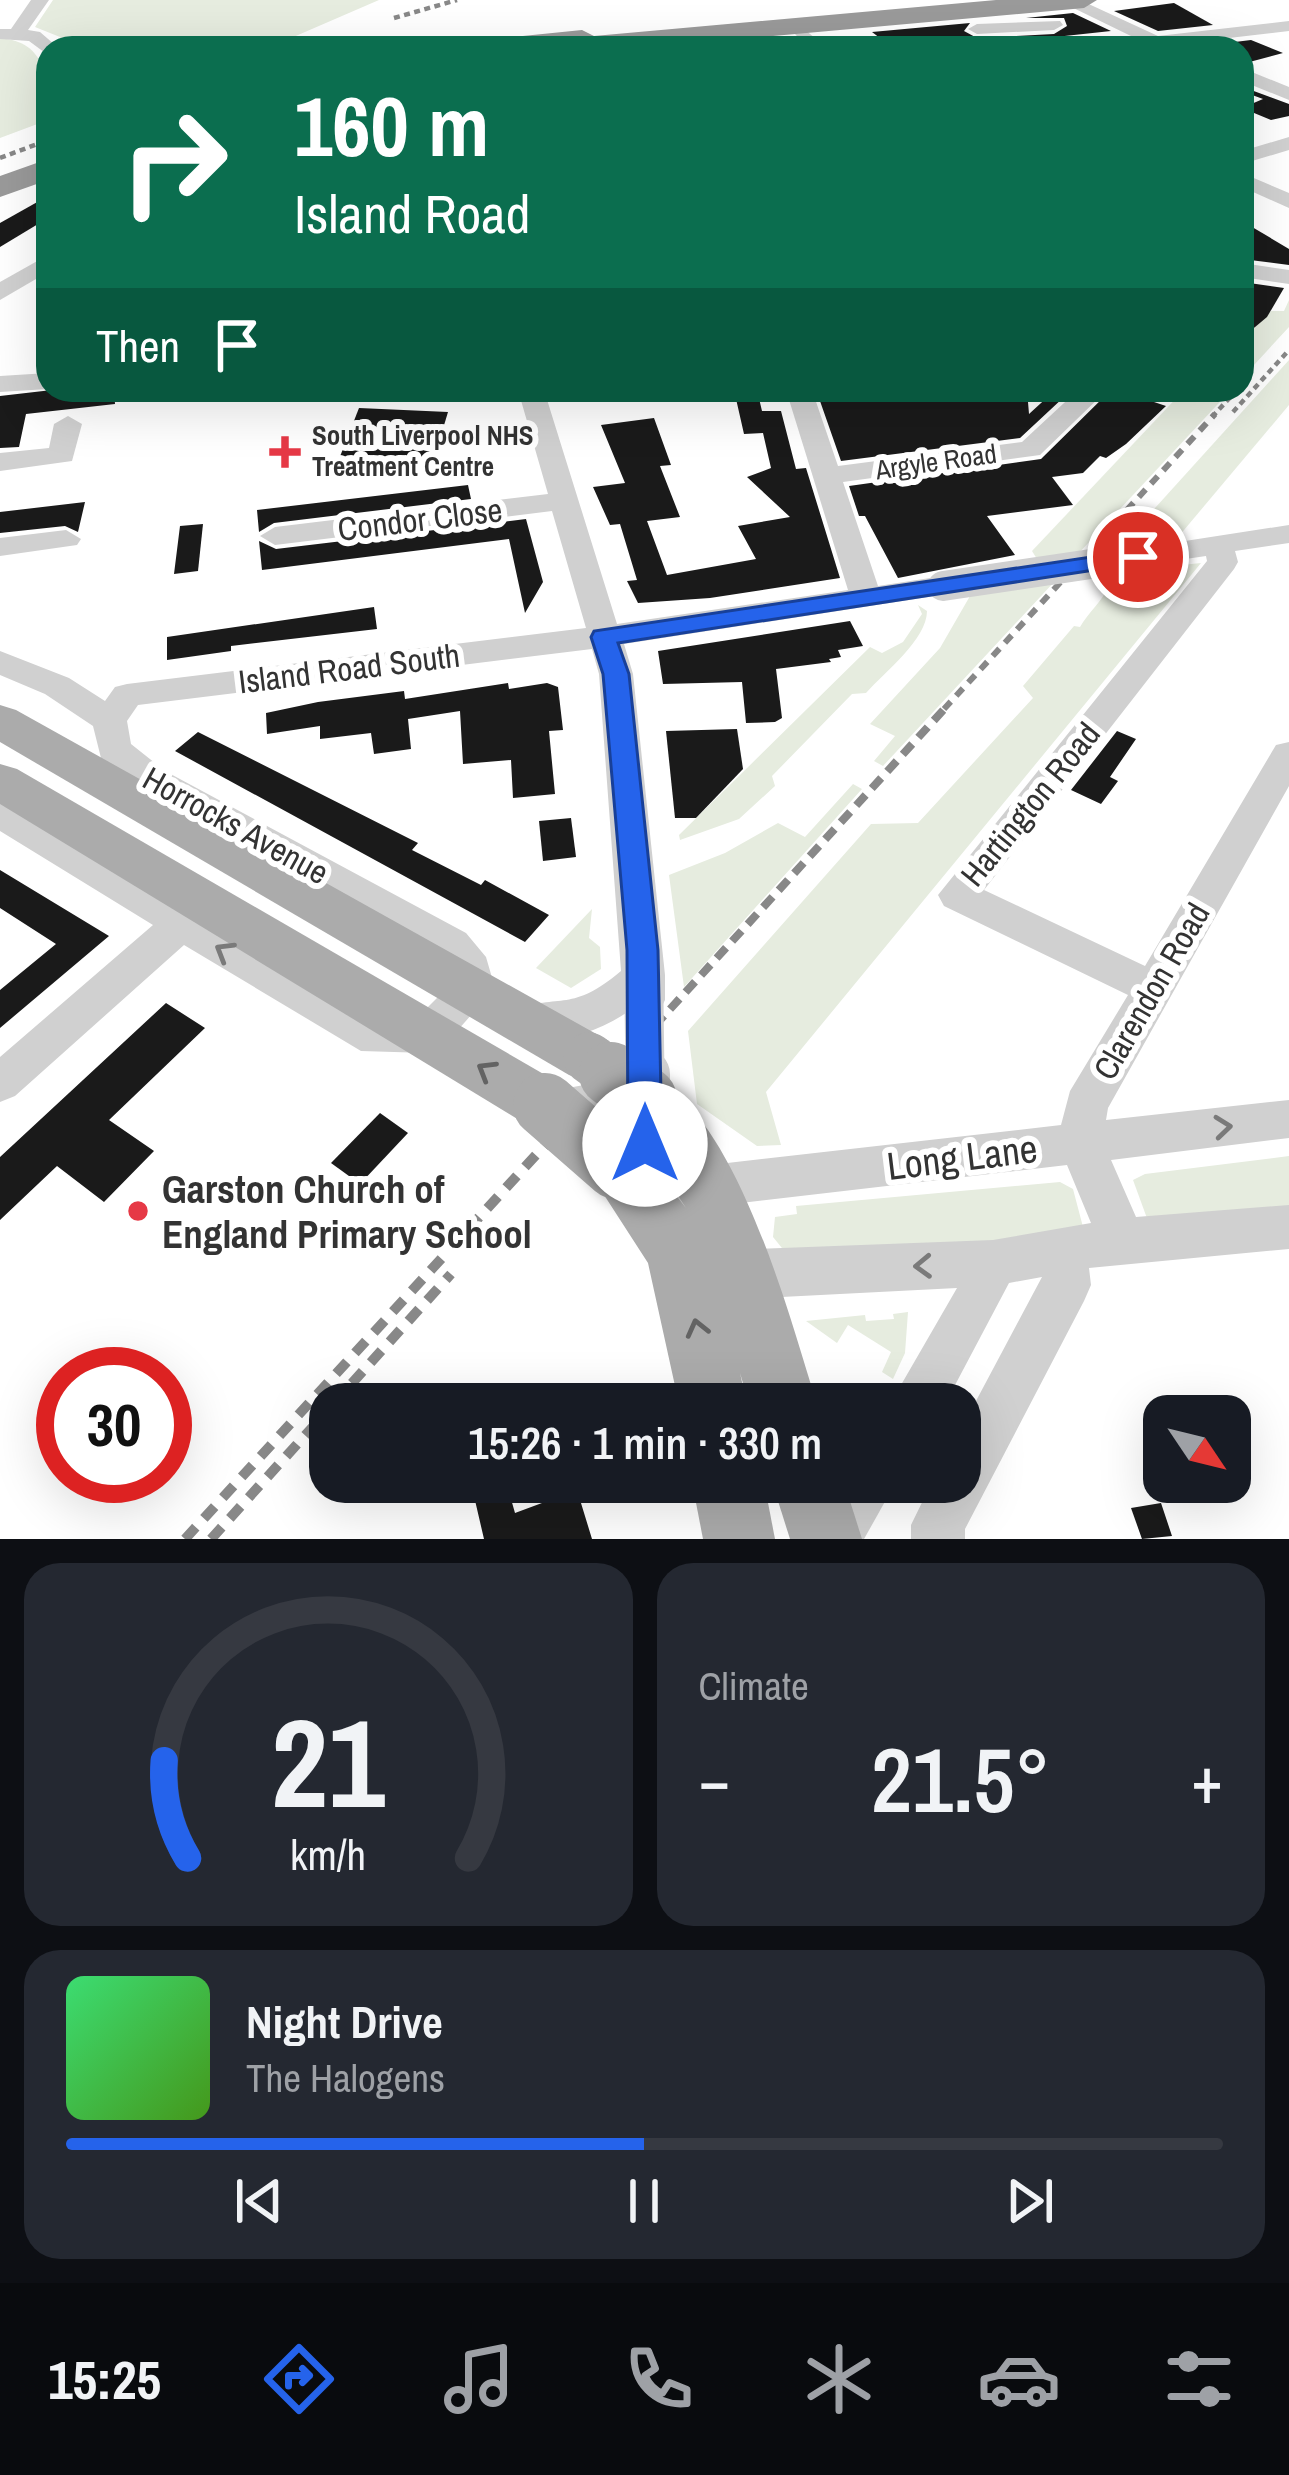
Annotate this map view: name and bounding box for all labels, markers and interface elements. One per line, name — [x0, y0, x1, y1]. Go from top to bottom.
text: 160 m — [294, 69, 489, 182]
icon: right — [96, 84, 252, 240]
text: Island Road — [294, 177, 530, 250]
icon: arrive — [204, 312, 270, 378]
text: Then — [96, 315, 180, 376]
place label: South Liverpool NHS Treatment Centre — [312, 417, 533, 484]
street label: Argyle Road — [872, 435, 999, 487]
marker: South Liverpool NHS Treatment Centre — [269, 436, 301, 468]
street label: Condor Close — [335, 487, 505, 551]
pin — [1087, 506, 1189, 608]
icon: arrive — [1105, 524, 1171, 590]
street label: Island Road South — [236, 633, 462, 703]
street label: Hartington Road — [950, 713, 1110, 895]
street label: Horrocks Avenue — [135, 756, 337, 894]
street label: Clarendon Road — [1083, 895, 1219, 1087]
one-way arrow — [215, 943, 237, 965]
one-way arrow — [477, 1062, 499, 1084]
position arrow — [582, 1081, 708, 1207]
one-way arrow — [1213, 1114, 1233, 1140]
street label: Long Lane — [884, 1122, 1040, 1192]
place label: Garston Church of England Primary School — [162, 1163, 532, 1260]
marker: Garston Church of England Primary School — [125, 1198, 151, 1224]
one-way arrow — [913, 1253, 932, 1279]
one-way arrow — [686, 1319, 711, 1339]
speed limit sign: 30 — [36, 1347, 192, 1503]
north arrow — [1143, 1395, 1251, 1503]
map controls — [1143, 1395, 1251, 1503]
text: 15:26 · 1 min · 330 m — [468, 1412, 822, 1473]
text: Climate — [699, 1660, 809, 1712]
text: 21 — [271, 1678, 385, 1846]
text: 21.5° — [871, 1719, 1051, 1840]
text: − — [699, 1735, 730, 1824]
text: + — [1191, 1735, 1223, 1824]
text: km/h — [290, 1825, 366, 1882]
text: Night Drive — [246, 1991, 443, 2052]
text: The Halogens — [246, 2052, 445, 2104]
icon: previous — [226, 2168, 292, 2234]
icon: pause — [611, 2168, 677, 2234]
icon: next — [997, 2168, 1063, 2234]
icon: directions — [257, 2337, 341, 2421]
icon: music — [437, 2337, 521, 2421]
icon: phone — [617, 2337, 701, 2421]
icon: climate — [797, 2337, 881, 2421]
icon: car — [977, 2337, 1061, 2421]
icon: filters — [1157, 2337, 1241, 2421]
text: 15:25 — [48, 2343, 161, 2416]

